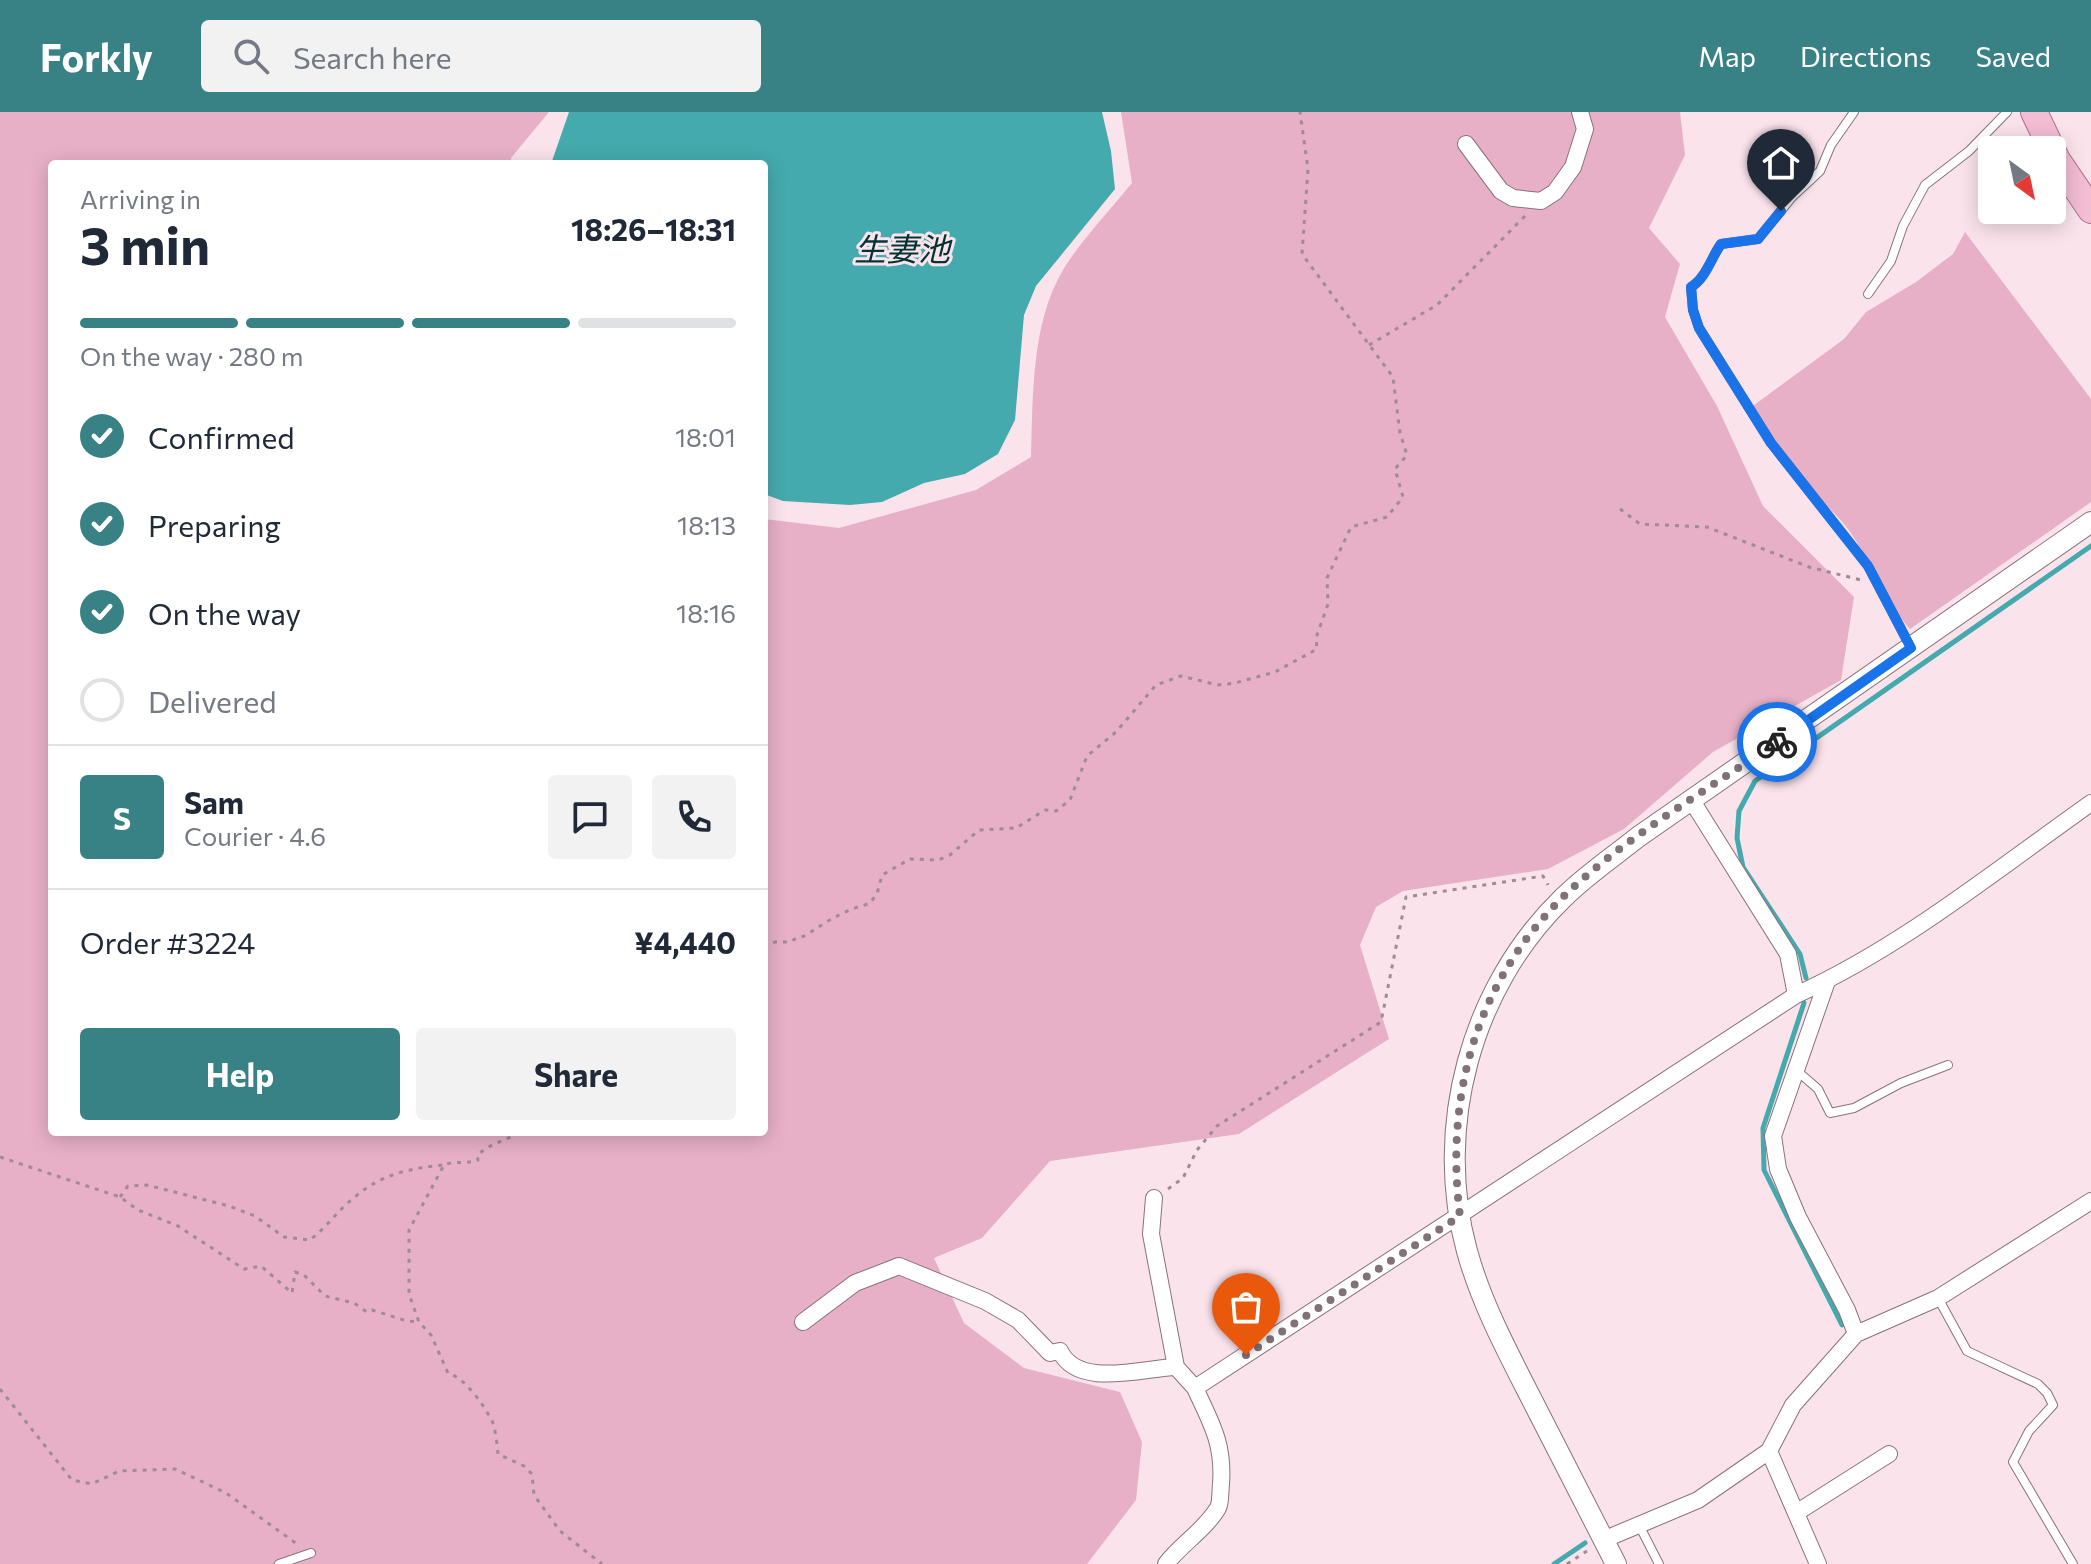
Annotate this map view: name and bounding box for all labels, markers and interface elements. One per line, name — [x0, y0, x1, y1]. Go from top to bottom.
search box — [201, 20, 761, 92]
text: Forkly — [40, 33, 153, 80]
icon: search — [229, 34, 273, 78]
text: Search here — [293, 38, 452, 75]
text: Map — [1698, 39, 1756, 73]
text: Directions — [1800, 39, 1931, 73]
text: Saved — [1975, 39, 2051, 73]
pin — [1747, 129, 1815, 211]
north arrow — [1978, 136, 2066, 224]
map controls — [1978, 136, 2066, 224]
icon: home — [1759, 141, 1803, 185]
text: Arriving in — [80, 183, 201, 214]
text: 18:26–18:31 — [571, 210, 736, 247]
text: 3 min — [80, 212, 210, 276]
water label: 生妻池 — [854, 228, 953, 268]
text: On the way · 280 m — [80, 340, 304, 371]
icon: check — [80, 414, 124, 458]
text: Confirmed — [148, 418, 295, 455]
text: 18:01 — [675, 421, 736, 452]
icon: check — [80, 502, 124, 546]
text: Preparing — [148, 506, 281, 543]
text: 18:13 — [677, 509, 736, 540]
icon: check — [80, 590, 124, 634]
text: On the way — [148, 594, 301, 631]
text: 18:16 — [676, 597, 736, 628]
text: Delivered — [148, 682, 277, 719]
courier — [1737, 702, 1817, 782]
icon: bike — [1755, 720, 1799, 764]
button: chat — [548, 775, 632, 859]
button: phone — [652, 775, 736, 859]
text: Sam — [184, 783, 244, 820]
text: S — [113, 799, 131, 836]
text: Courier · 4.6 — [184, 820, 326, 851]
text: Order #3224 — [80, 923, 255, 960]
text: ¥4,440 — [634, 923, 736, 960]
button: Help — [80, 1028, 400, 1120]
button: Share — [416, 1028, 736, 1120]
pin — [1212, 1273, 1280, 1355]
icon: bag — [1224, 1285, 1268, 1329]

